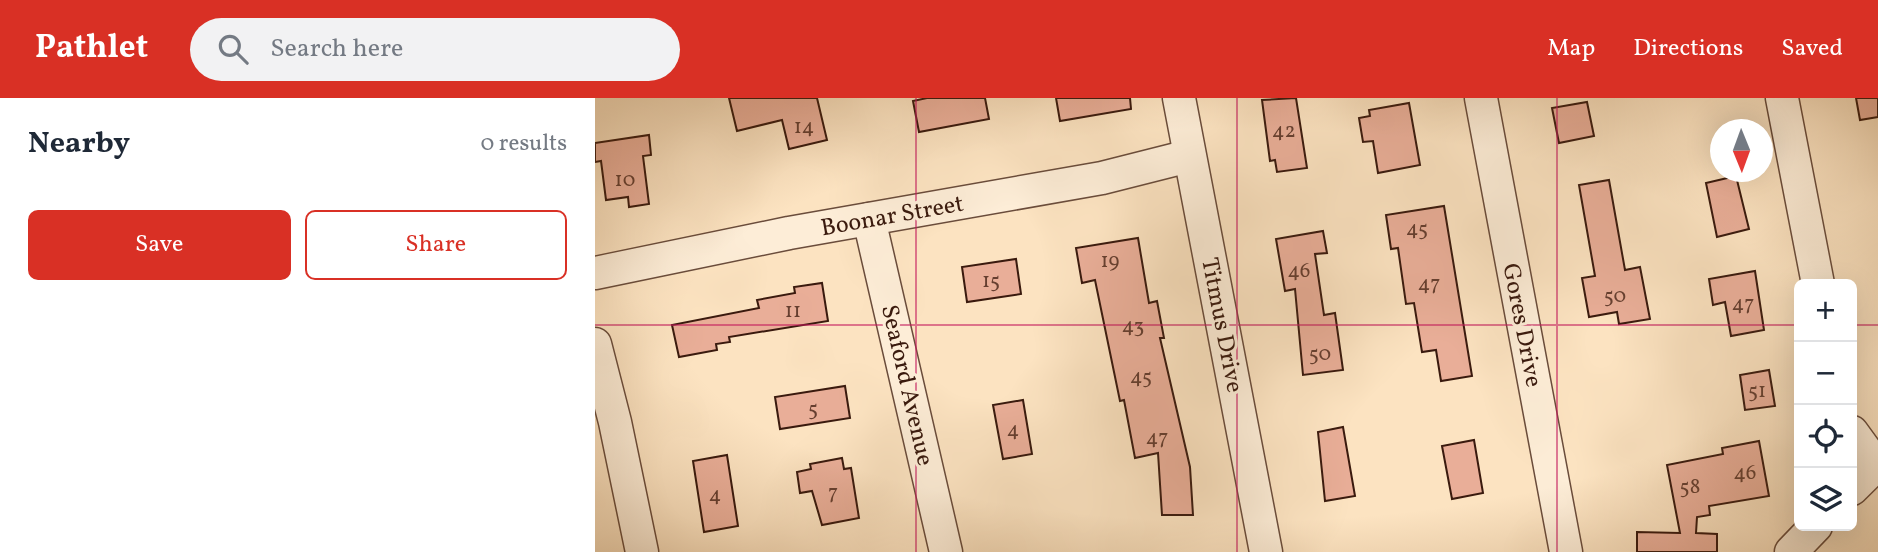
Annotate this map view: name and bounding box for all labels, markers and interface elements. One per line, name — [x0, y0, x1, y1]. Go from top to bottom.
search box — [190, 18, 680, 81]
text: Pathlet — [35, 26, 148, 72]
icon: search — [214, 30, 252, 68]
text: Search here — [270, 31, 403, 67]
text: Map — [1547, 32, 1595, 66]
text: Directions — [1633, 32, 1743, 66]
text: Saved — [1781, 32, 1843, 66]
house number: 14 — [794, 113, 814, 142]
house number: 42 — [1272, 117, 1296, 146]
north arrow — [1710, 119, 1773, 182]
text: Nearby — [28, 123, 130, 165]
text: 0 results — [480, 128, 567, 160]
house number: 10 — [615, 166, 635, 195]
street label: Boonar Street — [818, 188, 966, 246]
button: Save — [28, 210, 291, 280]
button: Share — [305, 210, 567, 280]
house number: 45 — [1406, 215, 1428, 244]
house number: 19 — [1100, 247, 1120, 276]
street label: Titmus Drive — [1191, 255, 1251, 396]
house number: 46 — [1288, 257, 1310, 286]
street label: Gores Drive — [1492, 261, 1550, 390]
house number: 15 — [982, 267, 1000, 296]
house number: 47 — [1418, 270, 1440, 299]
map controls — [1794, 279, 1857, 531]
button: + — [1794, 279, 1857, 342]
house number: 50 — [1604, 282, 1626, 311]
house number: 47 — [1732, 290, 1754, 319]
house number: 11 — [785, 297, 801, 326]
street label: Seaford Avenue — [871, 302, 941, 469]
house number: 43 — [1122, 312, 1144, 341]
house number: 50 — [1309, 340, 1331, 369]
button: − — [1794, 342, 1857, 405]
house number: 45 — [1130, 363, 1152, 392]
house number: 51 — [1748, 377, 1766, 406]
house number: 5 — [808, 395, 818, 424]
button: locate — [1794, 405, 1857, 468]
house number: 4 — [1007, 416, 1019, 445]
house number: 47 — [1146, 424, 1168, 453]
house number: 46 — [1734, 459, 1756, 488]
button: layers — [1794, 468, 1857, 531]
house number: 58 — [1680, 473, 1700, 502]
house number: 7 — [828, 479, 838, 508]
house number: 4 — [709, 481, 721, 510]

